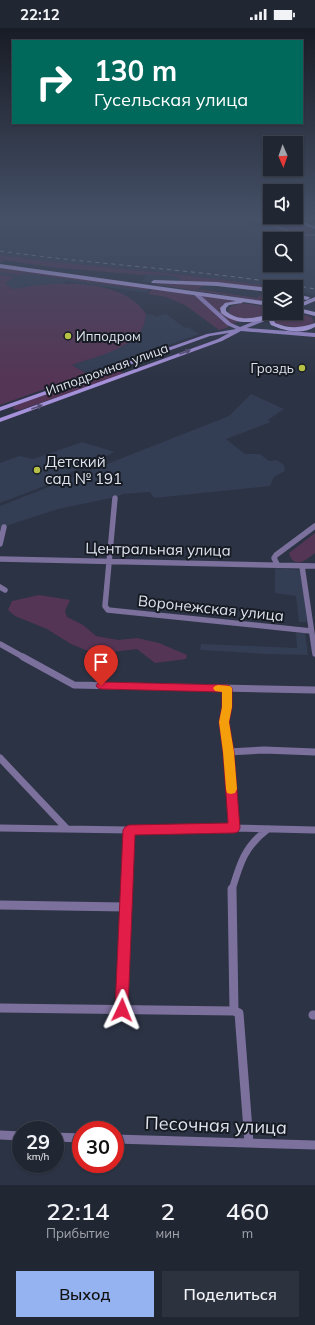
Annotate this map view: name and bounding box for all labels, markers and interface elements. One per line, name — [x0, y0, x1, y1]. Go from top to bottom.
text: 22:12 — [20, 5, 60, 24]
text: 130 m — [94, 53, 177, 88]
icon: right — [28, 56, 80, 108]
text: Гусельская улица — [94, 88, 248, 111]
north arrow — [263, 136, 303, 176]
map controls — [263, 136, 303, 320]
button: sound — [263, 184, 303, 224]
button: search — [263, 232, 303, 272]
button: layers — [263, 280, 303, 320]
place label: Ипподром — [76, 328, 141, 344]
marker: Ипподром — [63, 331, 73, 341]
street label: Ипподромная улица — [44, 339, 170, 399]
one-way arrow — [179, 349, 191, 355]
place label: Гроздь — [251, 360, 294, 376]
marker: Гроздь — [297, 363, 307, 373]
one-way arrow — [31, 403, 43, 409]
place label: Детский сад № 191 — [45, 452, 122, 488]
marker: Детский сад № 191 — [32, 465, 42, 475]
street label: Центральная улица — [85, 538, 231, 560]
street label: Воронежская улица — [137, 591, 285, 625]
pin — [84, 645, 118, 686]
icon: arrive — [90, 651, 112, 673]
position arrow — [101, 989, 143, 1031]
street label: Песочная улица — [145, 1111, 287, 1139]
speed limit sign: 30 — [72, 1121, 124, 1173]
text: 29 — [26, 1129, 50, 1154]
text: km/h — [27, 1150, 49, 1163]
text: 22:14 — [46, 1196, 109, 1226]
text: 2 — [161, 1196, 175, 1226]
text: 460 — [226, 1196, 269, 1226]
text: Прибытие — [46, 1225, 110, 1241]
text: мин — [156, 1225, 180, 1241]
text: m — [242, 1225, 253, 1241]
button: Выход — [16, 1271, 154, 1317]
button: Поделиться — [162, 1271, 299, 1317]

